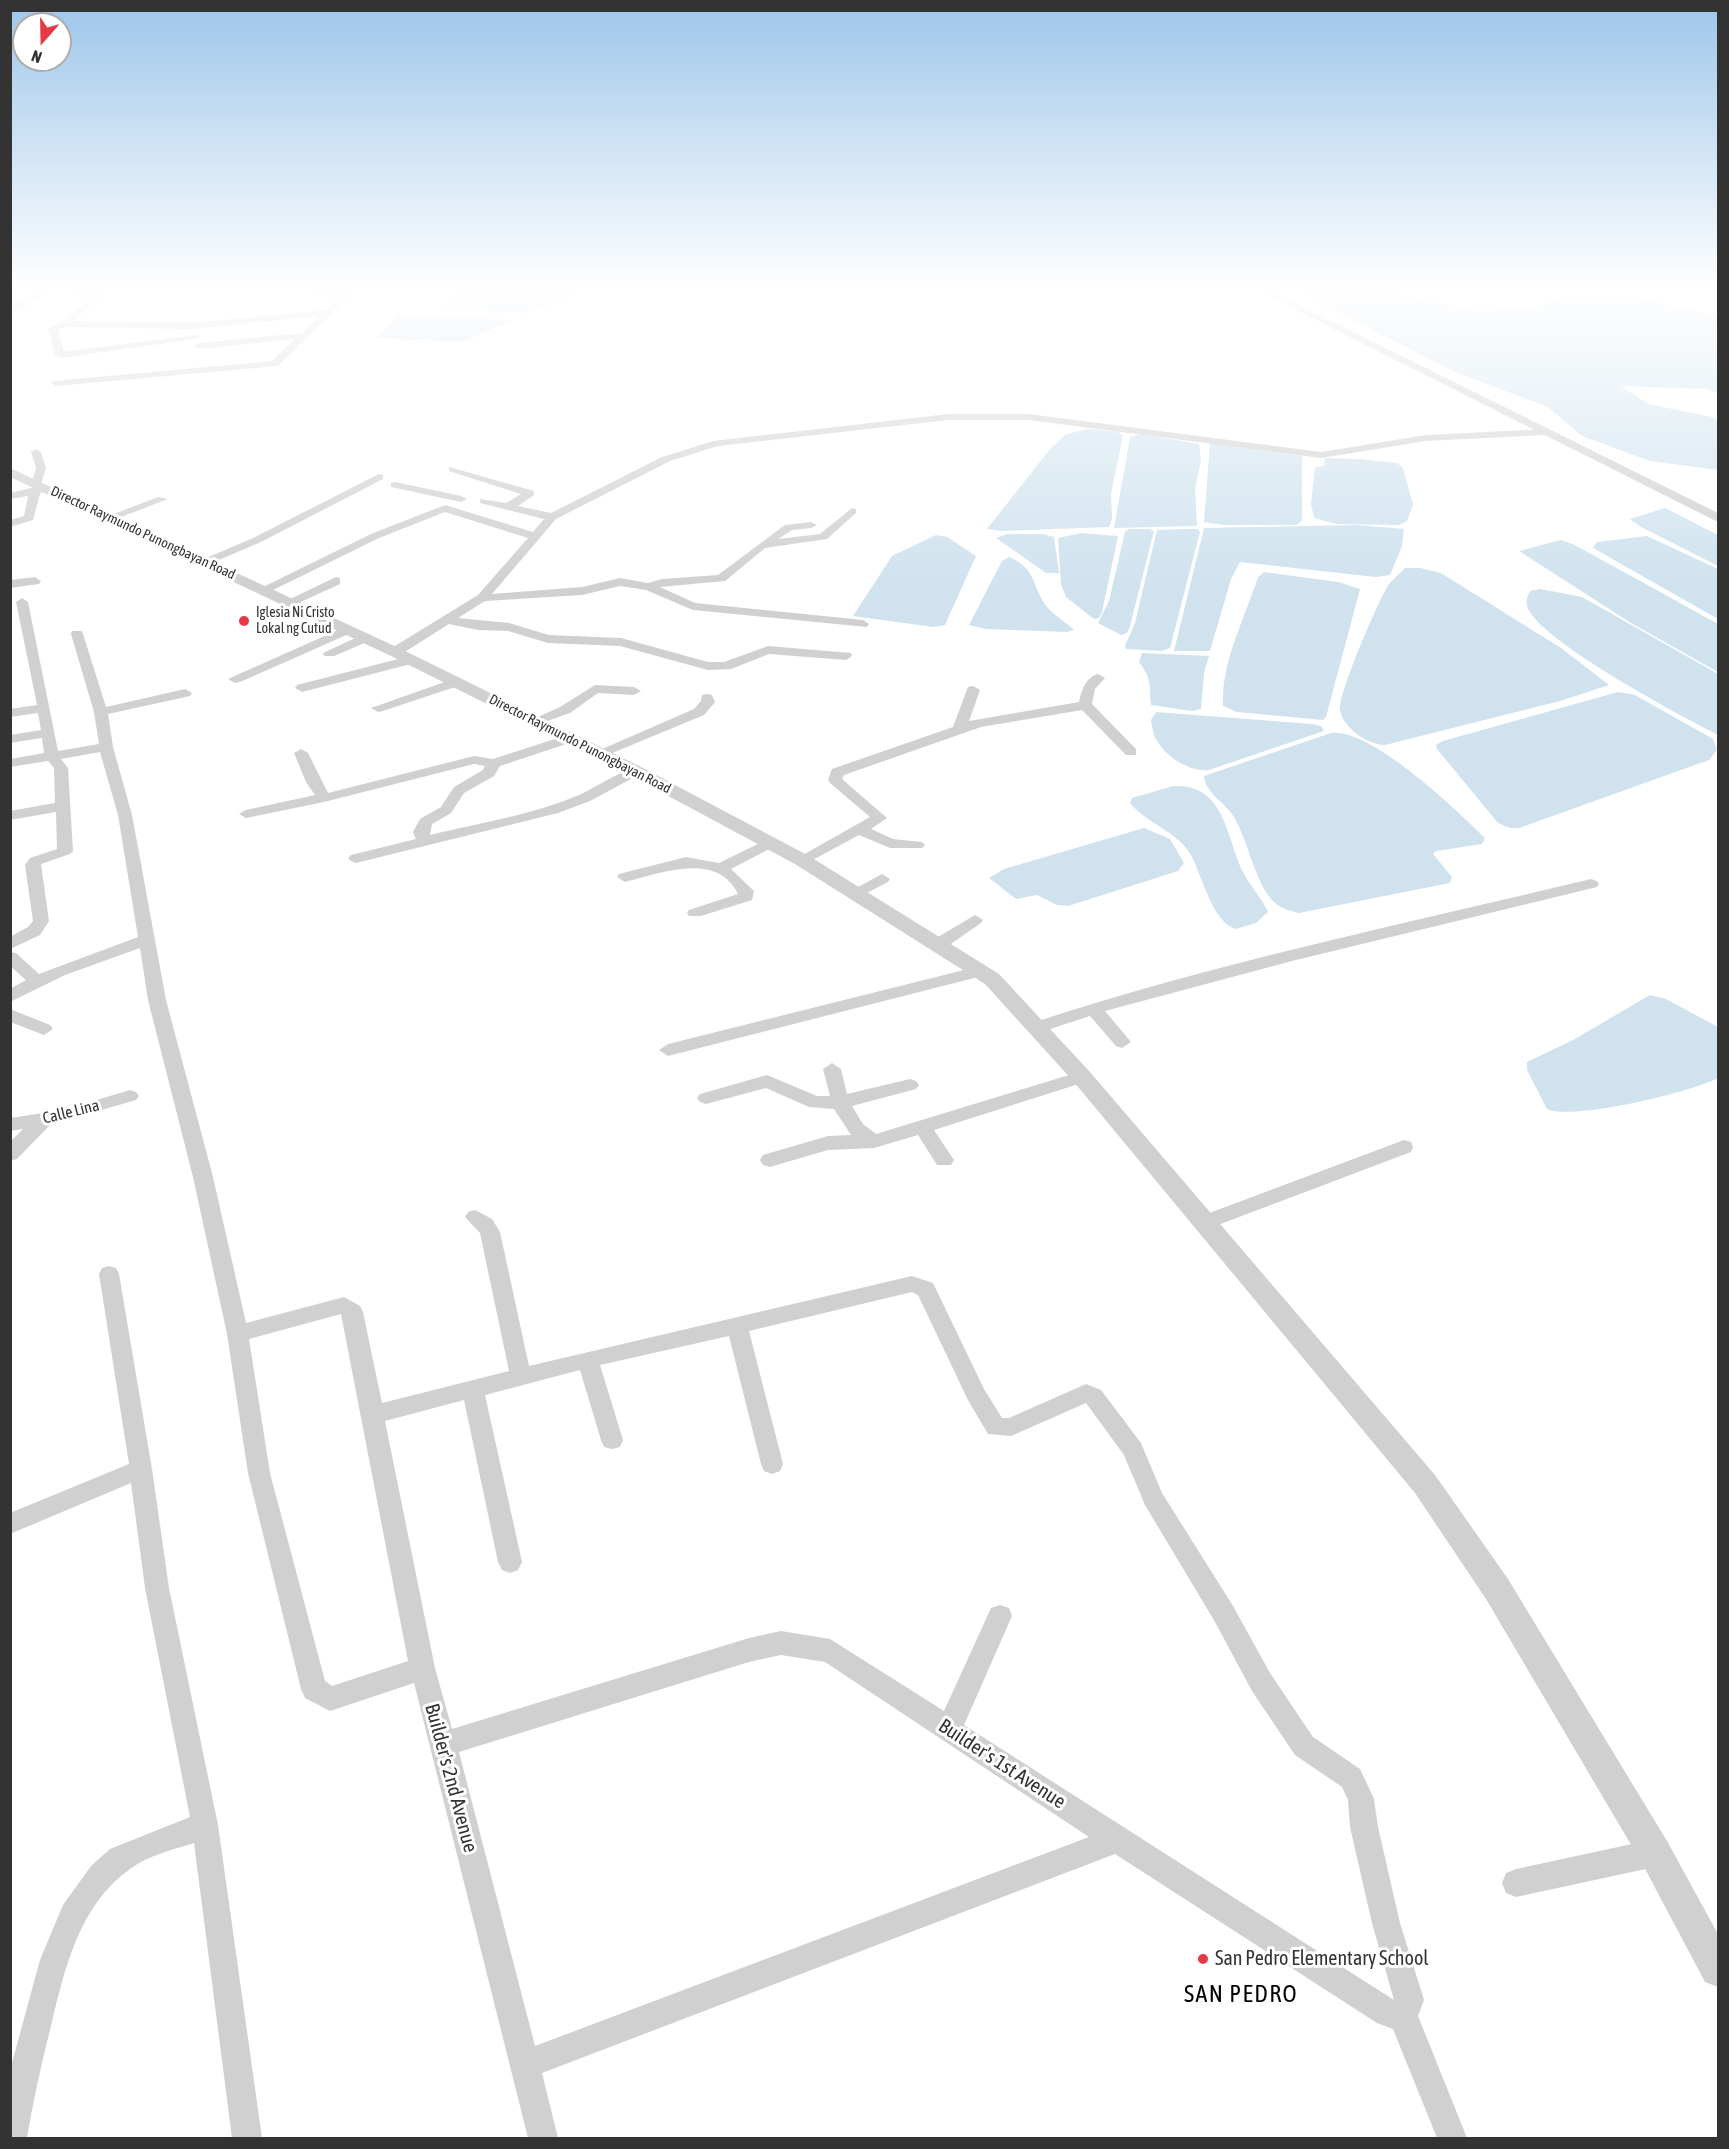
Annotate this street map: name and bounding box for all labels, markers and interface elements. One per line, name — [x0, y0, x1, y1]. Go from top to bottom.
north arrow — [12, 12, 72, 72]
text: N — [29, 47, 44, 67]
street label: Director Raymundo Punongbayan Road — [48, 483, 238, 583]
place label: Iglesia Ni Cristo Lokal ng Cutud — [256, 605, 335, 638]
marker: Iglesia Ni Cristo Lokal ng Cutud — [237, 614, 251, 628]
street label: Director Raymundo Punongbayan Road — [486, 691, 674, 797]
street label: Calle Lina — [41, 1096, 101, 1128]
street label: Builder's 2nd Avenue — [420, 1701, 482, 1855]
street label: Builder's 1st Avenue — [934, 1714, 1070, 1814]
place label: San Pedro Elementary School — [1215, 1947, 1429, 1971]
marker: San Pedro Elementary School — [1196, 1952, 1210, 1966]
district label: SAN PEDRO — [1184, 1980, 1298, 2008]

